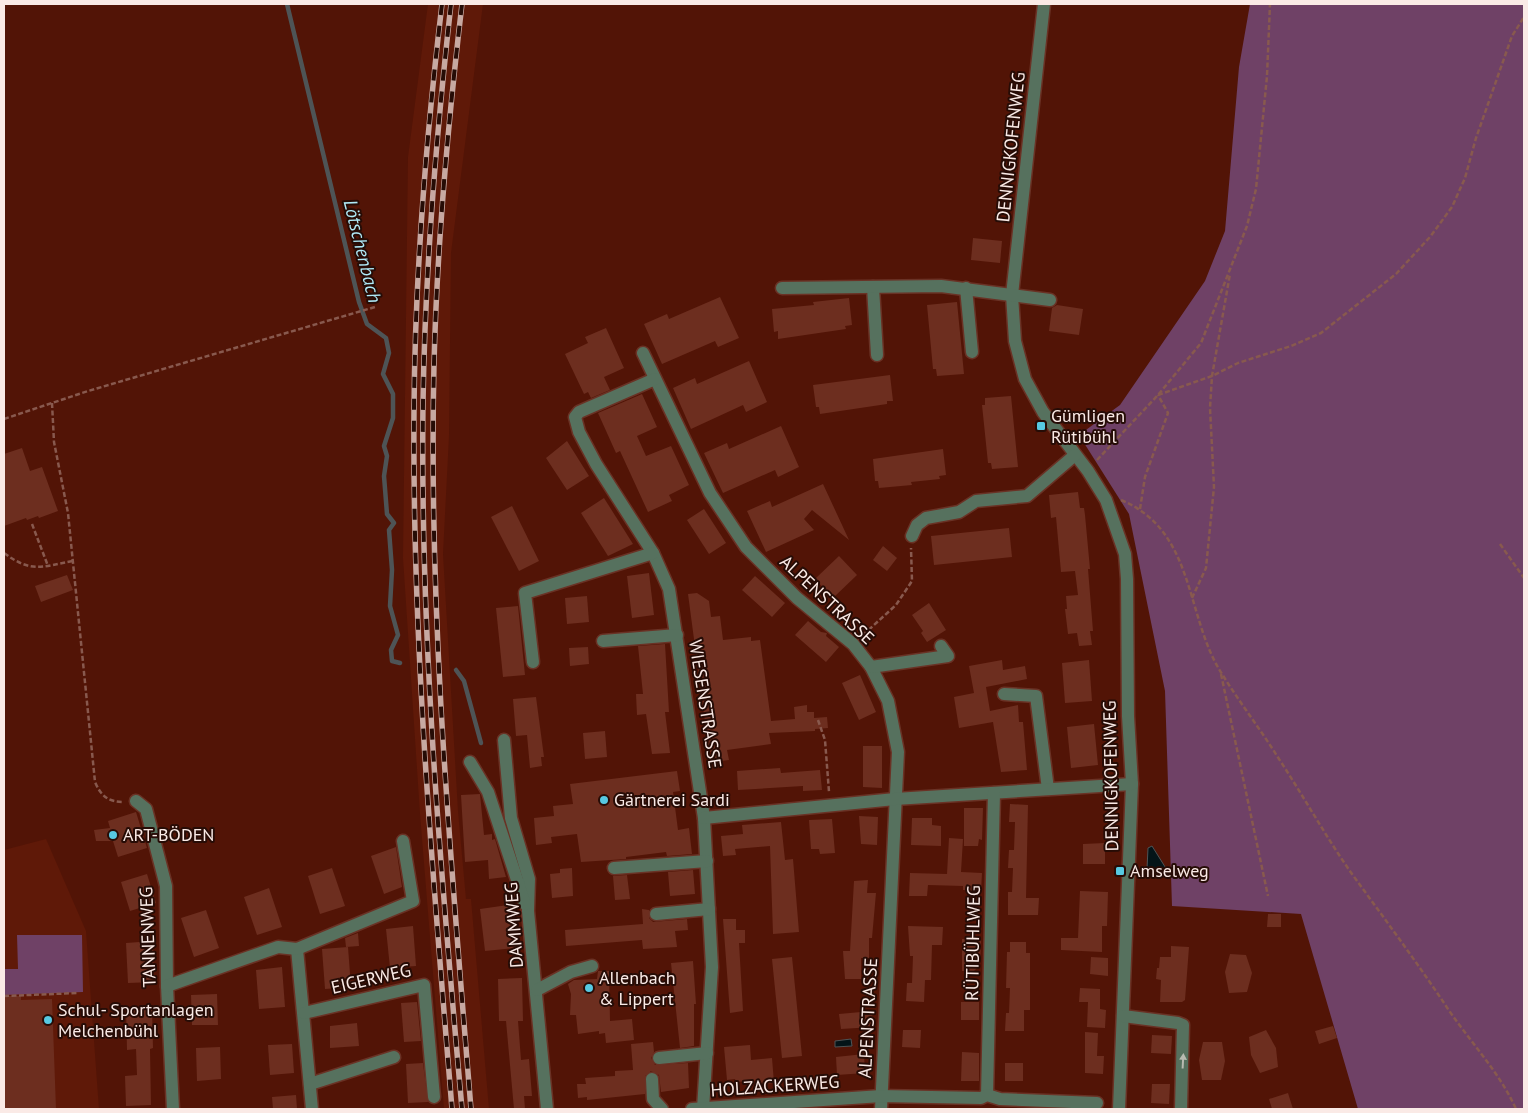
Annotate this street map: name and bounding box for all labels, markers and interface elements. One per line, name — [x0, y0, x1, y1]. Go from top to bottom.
street label: DENNIGKOFENWEG — [991, 71, 1030, 223]
water label: Lötschenbach — [339, 197, 387, 305]
place label: Gümligen Rütibühl — [1051, 404, 1125, 448]
marker: Gümligen Rütibühl — [1035, 420, 1047, 432]
street label: ALPENSTRASSE — [775, 550, 879, 649]
street label: WIESENSTRASSE — [684, 638, 727, 770]
street label: DENNIGKOFENWEG — [1098, 700, 1123, 852]
place label: Gärtnerei Sardi — [614, 788, 730, 811]
marker: Gärtnerei Sardi — [598, 794, 610, 806]
place label: ART-BÖDEN — [123, 823, 214, 846]
marker: ART-BÖDEN — [107, 829, 119, 841]
place label: Amselweg — [1130, 859, 1209, 882]
marker: Amselweg — [1114, 865, 1126, 877]
street label: DAMMWEG — [499, 881, 528, 969]
street label: RÜTIBÜHLWEG — [960, 885, 985, 1001]
street label: TANNENWEG — [134, 886, 161, 988]
street label: ALPENSTRASSE — [853, 957, 882, 1079]
street label: EIGERWEG — [329, 958, 413, 999]
place label: Allenbach & Lippert — [599, 966, 676, 1010]
marker: Allenbach & Lippert — [583, 982, 595, 994]
place label: Schul- Sportanlagen Melchenbühl — [58, 998, 214, 1042]
marker: Schul- Sportanlagen Melchenbühl — [42, 1014, 54, 1026]
one-way arrow — [1179, 1052, 1187, 1068]
street label: HOLZACKERWEG — [710, 1070, 840, 1101]

